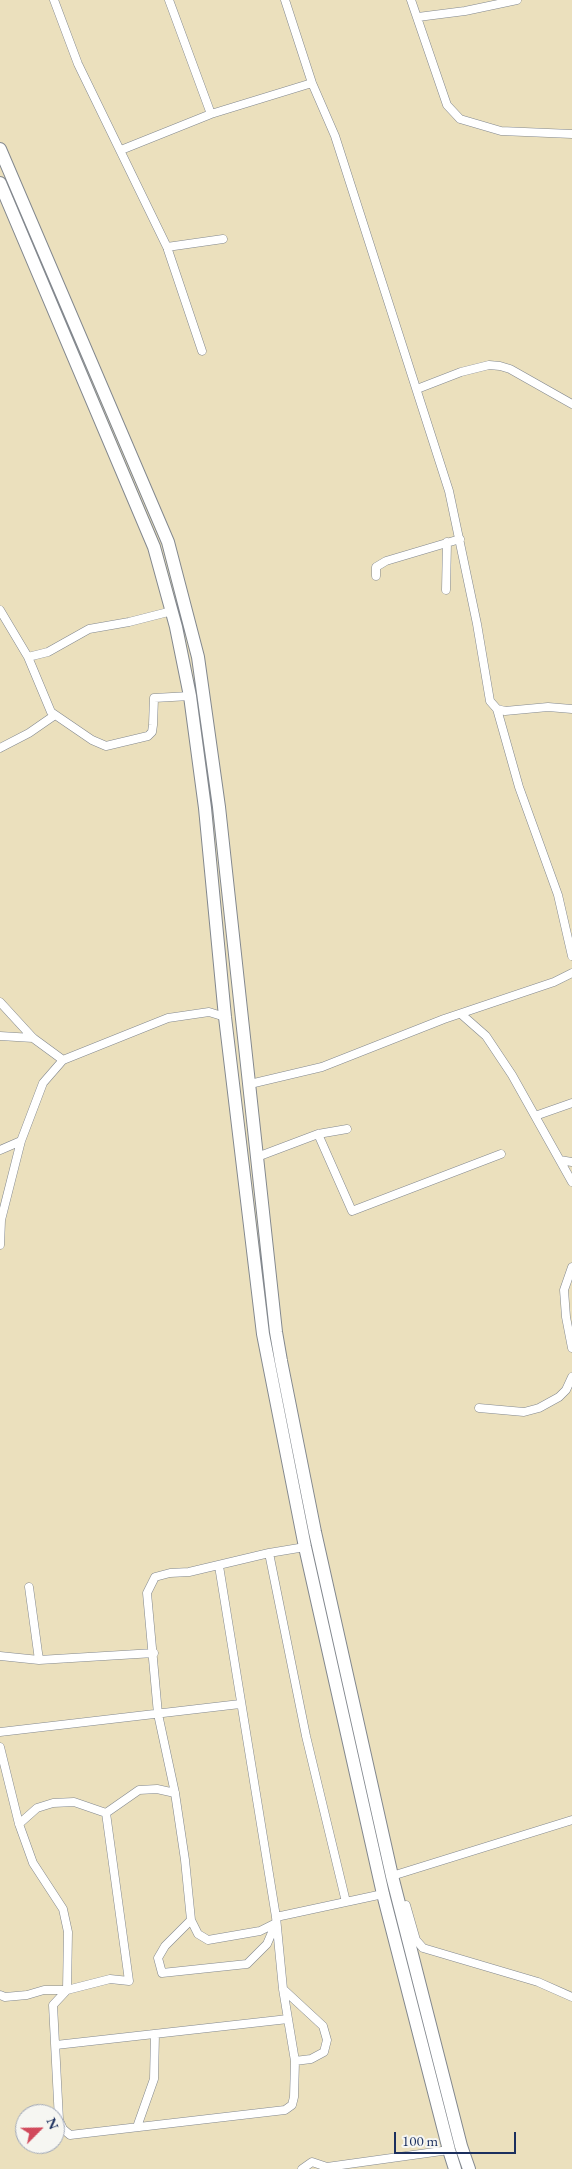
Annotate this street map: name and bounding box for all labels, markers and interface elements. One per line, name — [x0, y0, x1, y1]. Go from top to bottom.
north arrow — [15, 2104, 65, 2154]
text: N — [42, 2115, 63, 2132]
scale bar — [397, 2122, 520, 2154]
text: 100 m — [402, 2131, 438, 2150]

